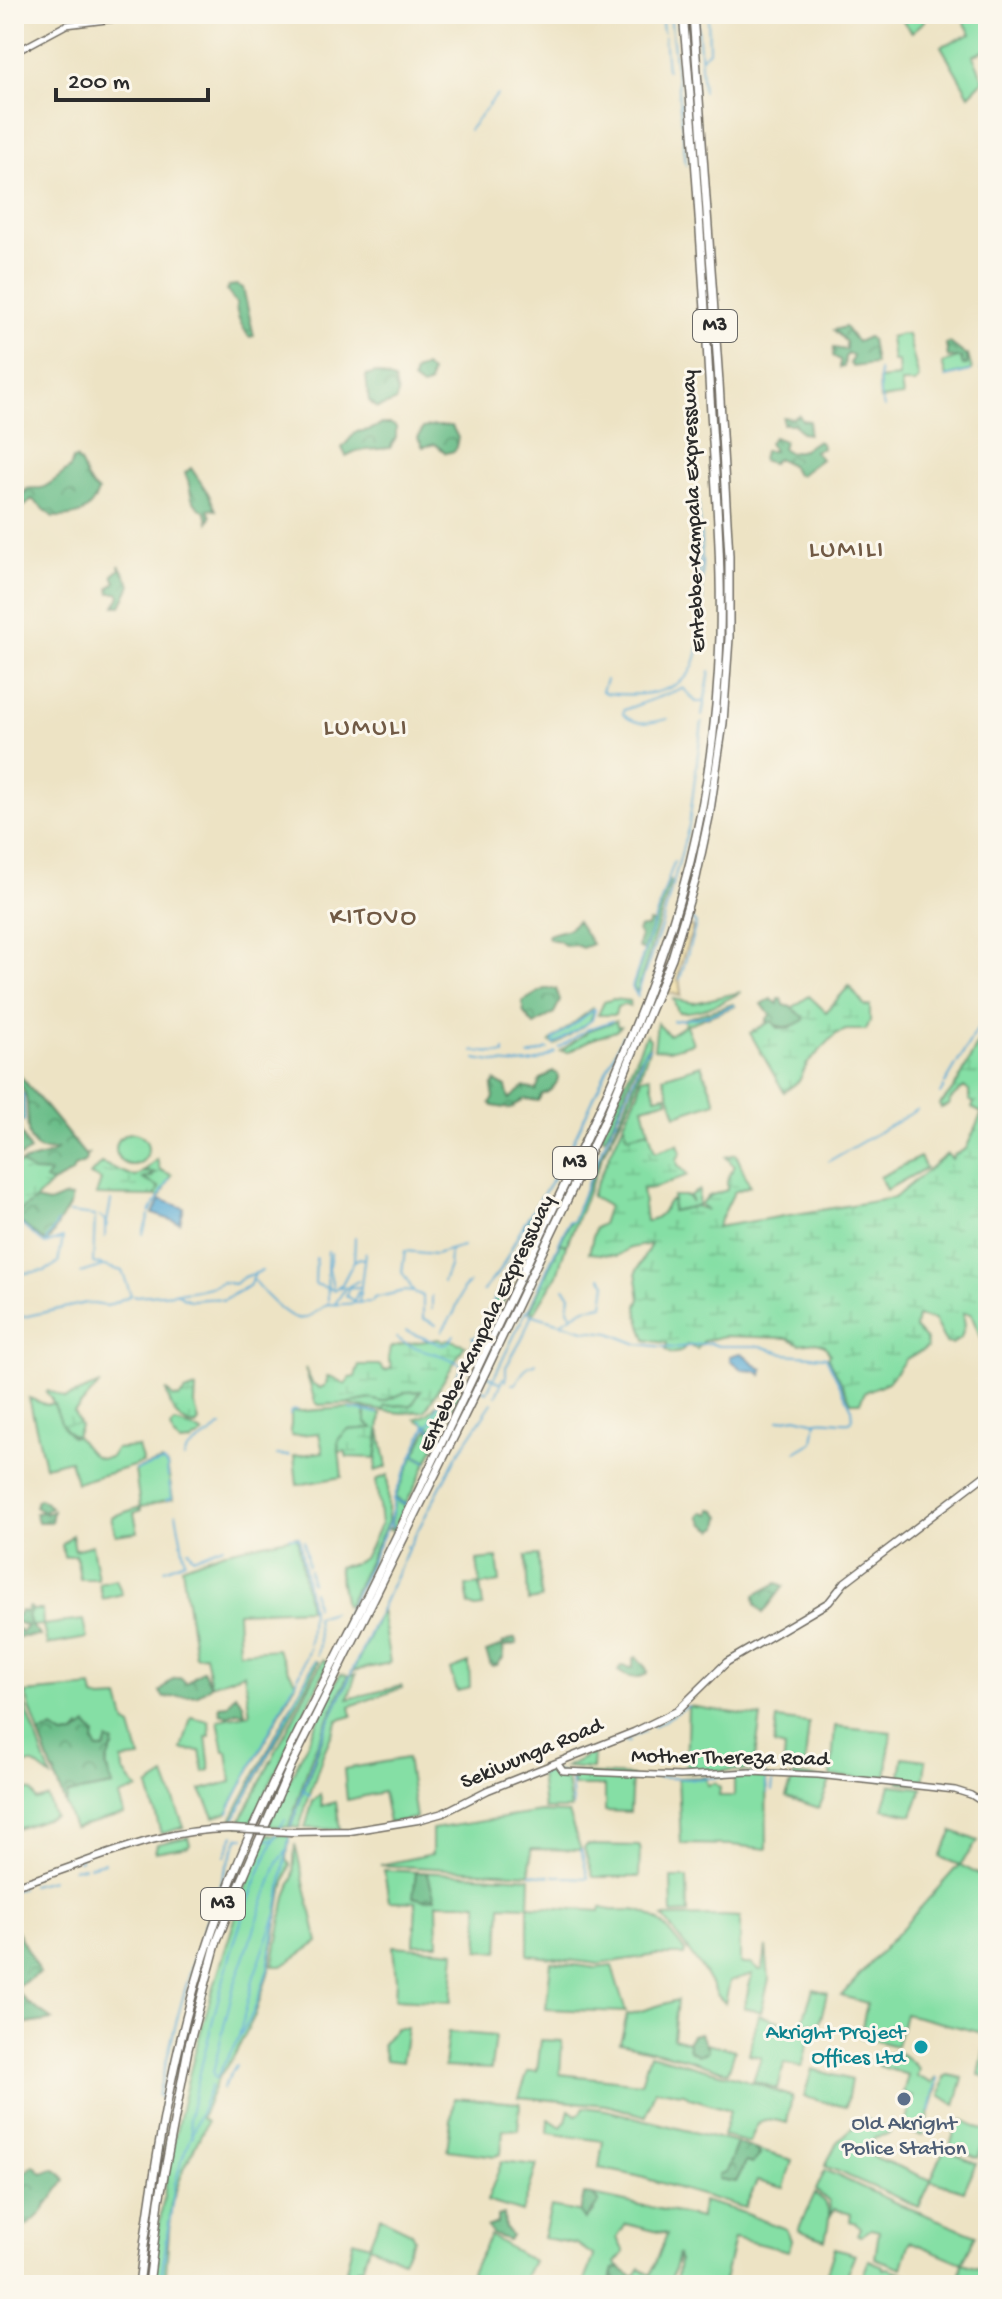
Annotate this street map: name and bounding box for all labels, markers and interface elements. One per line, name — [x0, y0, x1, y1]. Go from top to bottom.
scale bar — [56, 52, 208, 102]
text: 200 m — [68, 69, 130, 98]
road number: M3 — [693, 310, 737, 342]
street label: Entebbe-Kampala Expressway — [677, 369, 713, 653]
district label: LUMILI — [809, 536, 885, 567]
district label: LUMULI — [323, 714, 409, 745]
district label: KITOVO — [330, 903, 418, 934]
road number: M3 — [553, 1147, 597, 1179]
street label: Entebbe-Kampala Expressway — [414, 1191, 562, 1457]
street label: Sekiwunga Road — [457, 1713, 609, 1797]
street label: Mother Thereza Road — [631, 1744, 831, 1774]
road number: M3 — [201, 1888, 245, 1920]
place label: Akright Project Offices Ltd — [766, 2021, 907, 2072]
marker: Akright Project Offices Ltd — [912, 2038, 930, 2056]
marker: Old Akright Police Station — [895, 2090, 913, 2108]
place label: Old Akright Police Station — [841, 2112, 967, 2163]

